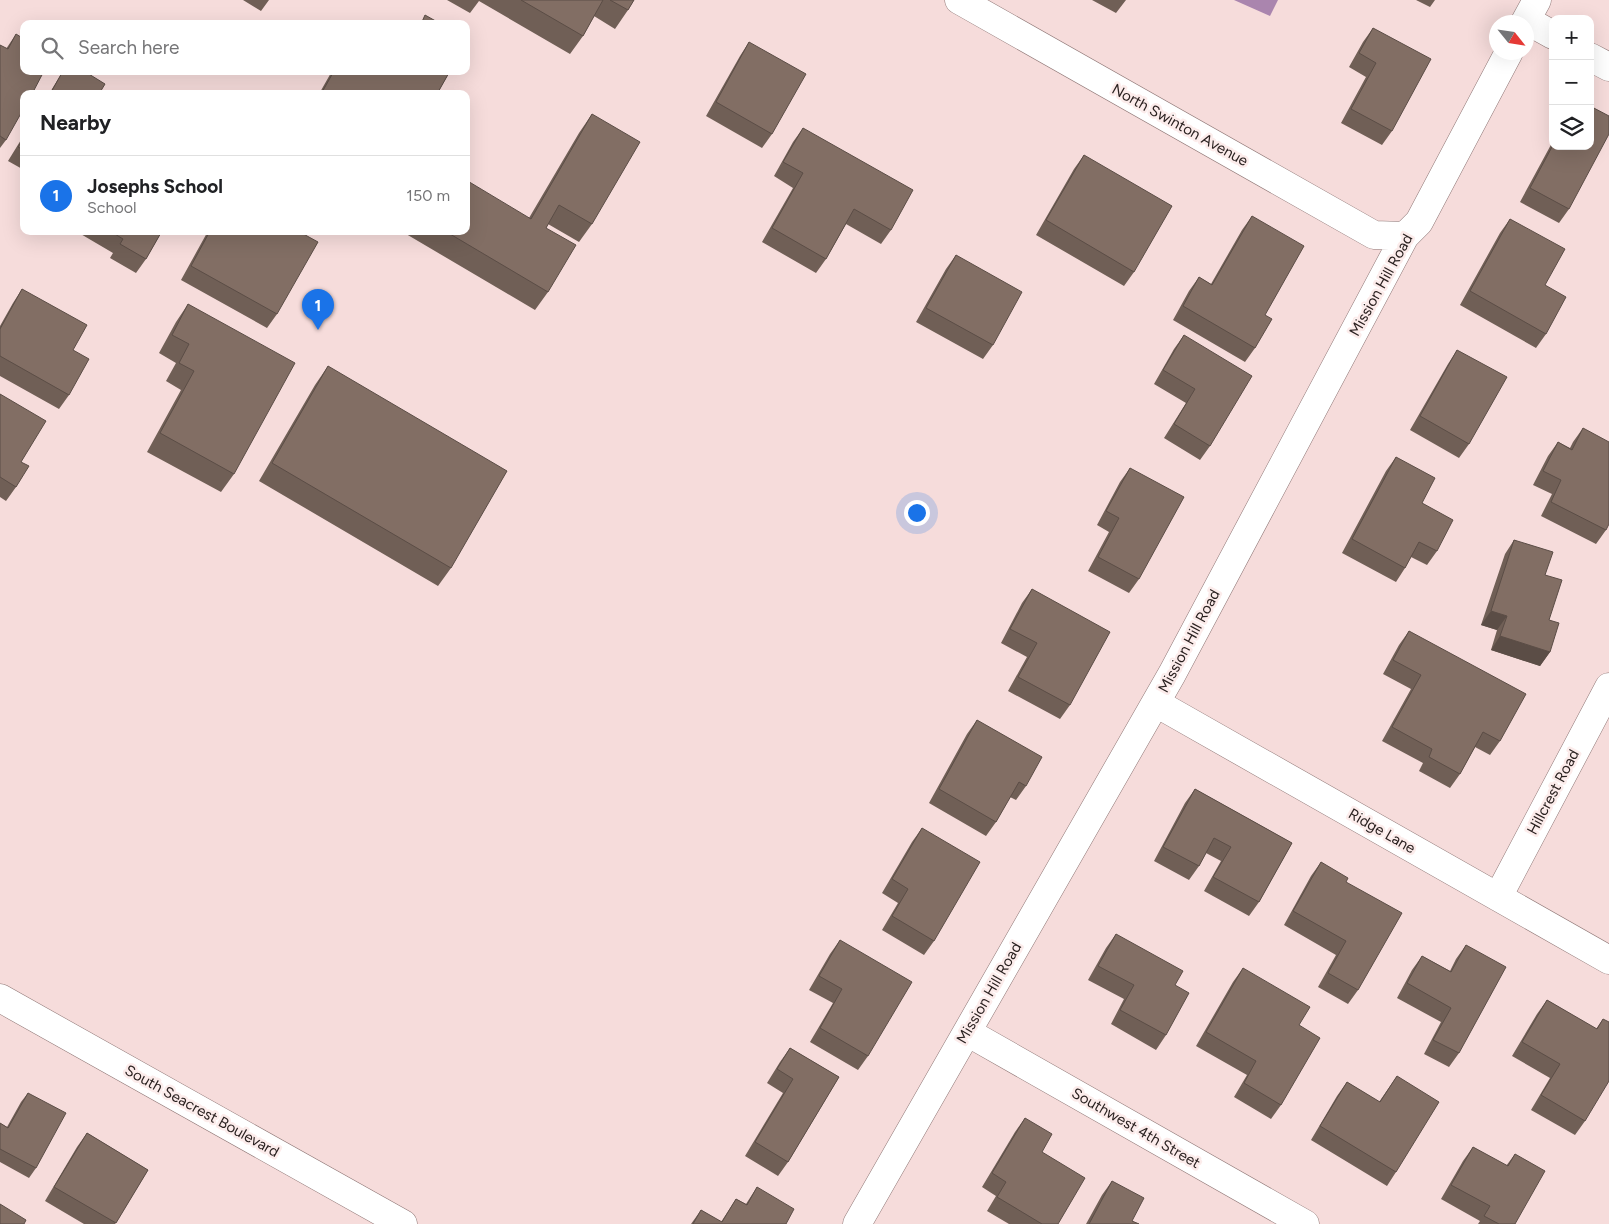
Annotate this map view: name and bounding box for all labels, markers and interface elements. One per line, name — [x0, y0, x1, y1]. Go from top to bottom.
north arrow — [1489, 15, 1534, 60]
map controls — [1549, 15, 1594, 150]
button: + — [1549, 15, 1594, 60]
search box — [20, 20, 470, 75]
icon: search — [38, 34, 66, 62]
text: Search here — [78, 36, 180, 59]
button: − — [1549, 60, 1594, 105]
street label: North Swinton Avenue — [1109, 80, 1251, 170]
button: layers — [1549, 105, 1594, 150]
text: Nearby — [40, 110, 111, 135]
text: Josephs School — [87, 175, 223, 198]
text: 1 — [53, 186, 59, 205]
text: 150 m — [406, 186, 450, 205]
text: School — [87, 198, 137, 217]
street label: Mission Hill Road — [1345, 231, 1417, 339]
pin: 1 — [302, 289, 334, 330]
your location — [904, 500, 930, 526]
street label: Mission Hill Road — [1154, 586, 1224, 696]
street label: Hillcrest Road — [1523, 746, 1583, 838]
street label: Ridge Lane — [1345, 805, 1419, 857]
street label: Mission Hill Road — [953, 939, 1025, 1047]
street label: South Seacrest Boulevard — [122, 1061, 282, 1161]
street label: Southwest 4th Street — [1069, 1084, 1204, 1172]

